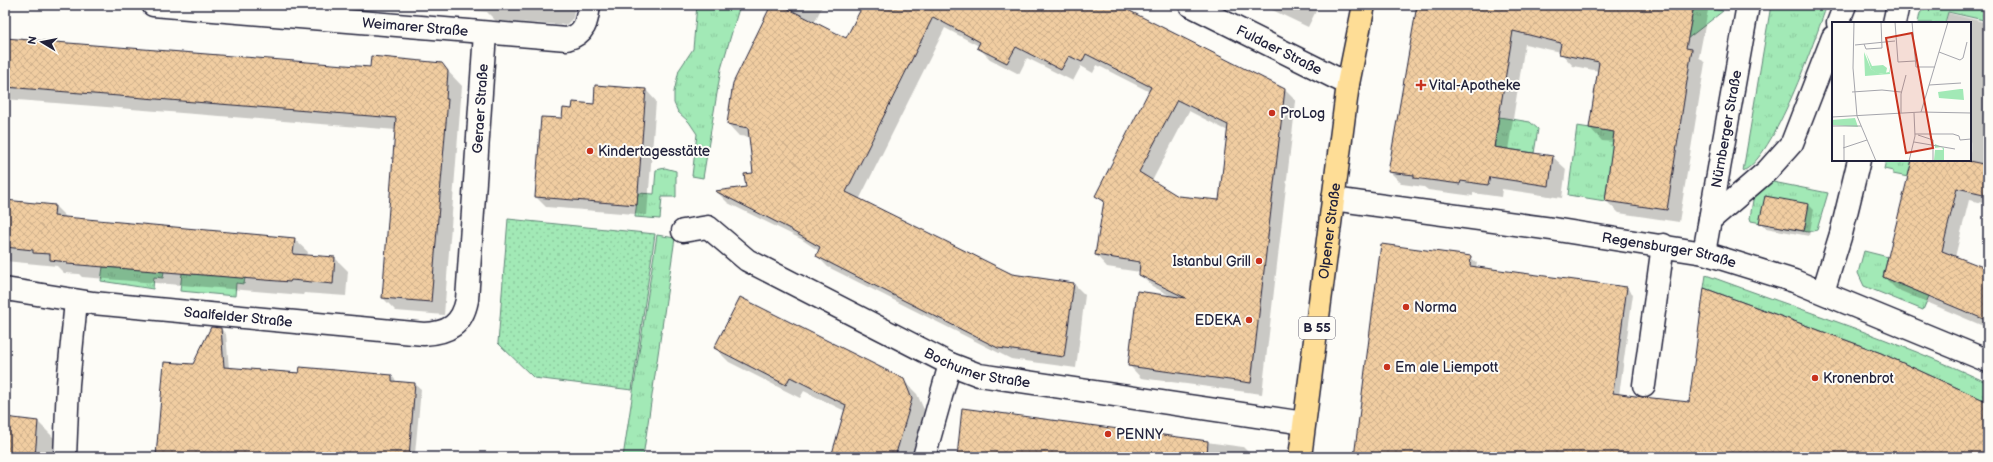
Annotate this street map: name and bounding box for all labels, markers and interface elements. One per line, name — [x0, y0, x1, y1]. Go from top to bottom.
street label: Weimarer Straße — [361, 14, 469, 39]
street label: Fuldaer Straße — [1234, 21, 1325, 78]
north arrow — [22, 22, 62, 62]
inset map — [1832, 22, 1971, 161]
text: N — [26, 35, 40, 46]
street label: Geraer Straße — [468, 63, 491, 154]
street label: Nürnberger Straße — [1707, 69, 1745, 189]
place label: Vital-Apotheke — [1429, 77, 1521, 94]
marker: Vital-Apotheke — [1416, 80, 1426, 90]
place label: ProLog — [1280, 105, 1325, 122]
marker: ProLog — [1267, 108, 1277, 118]
place label: Kindertagesstätte — [598, 143, 710, 160]
marker: Kindertagesstätte — [585, 146, 595, 156]
street label: Olpener Straße — [1315, 182, 1344, 280]
street label: Regensburger Straße — [1601, 229, 1738, 271]
place label: Istanbul Grill — [1172, 253, 1251, 270]
marker: Istanbul Grill — [1254, 256, 1264, 266]
place label: Norma — [1414, 299, 1457, 316]
marker: Norma — [1401, 302, 1411, 312]
street label: Saalfelder Straße — [183, 303, 293, 330]
place label: EDEKA — [1195, 312, 1241, 329]
marker: EDEKA — [1244, 315, 1254, 325]
road number: B 55 — [1299, 317, 1335, 339]
street label: Bochumer Straße — [921, 344, 1031, 391]
place label: Em ale Liempott — [1395, 359, 1499, 376]
marker: Em ale Liempott — [1382, 362, 1392, 372]
place label: Kronenbrot — [1823, 370, 1894, 387]
marker: Kronenbrot — [1810, 373, 1820, 383]
place label: PENNY — [1116, 426, 1164, 443]
marker: PENNY — [1103, 429, 1113, 439]

